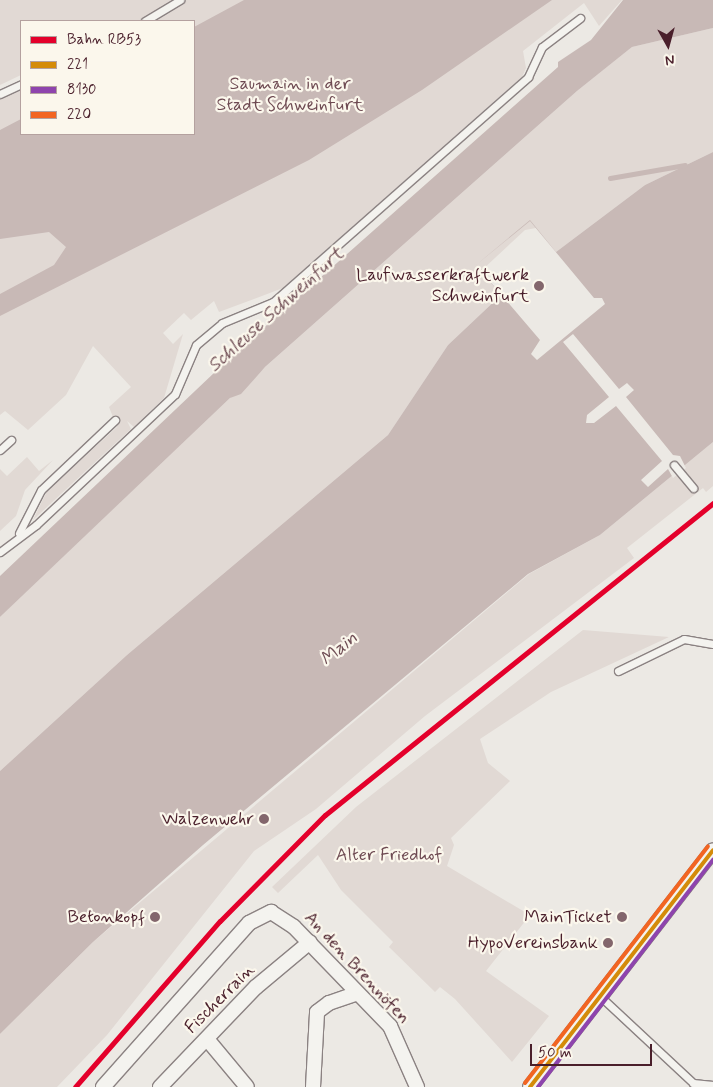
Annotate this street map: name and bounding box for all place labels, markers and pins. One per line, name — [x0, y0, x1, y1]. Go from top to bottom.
place label: Laufwasserkraftwerk Schweinfurt — [356, 265, 529, 308]
marker: Laufwasserkraftwerk Schweinfurt — [533, 280, 545, 292]
place label: Walzenwehr — [162, 808, 254, 830]
marker: Walzenwehr — [258, 813, 270, 825]
place label: Betonkopf — [67, 906, 145, 928]
place label: MainTicket — [524, 906, 612, 928]
marker: Betonkopf — [149, 911, 161, 923]
marker: MainTicket — [616, 911, 628, 923]
place label: HypoVereinsbank — [468, 932, 598, 954]
marker: HypoVereinsbank — [602, 937, 614, 949]

